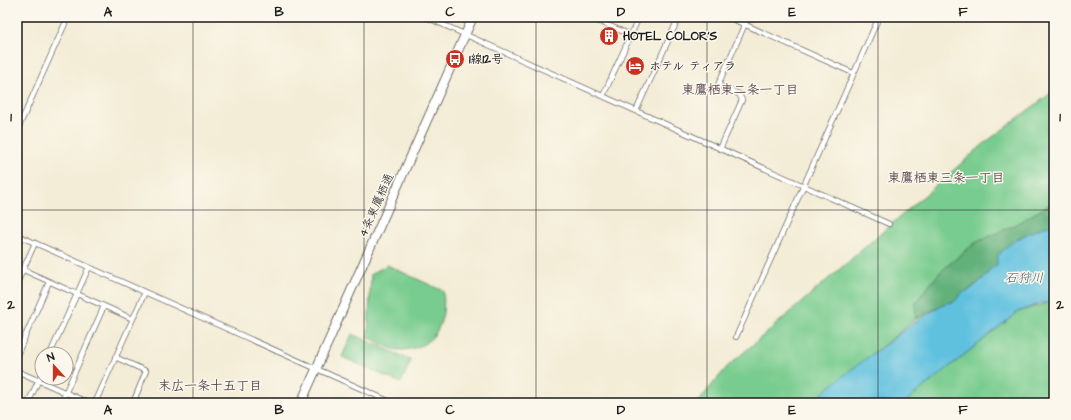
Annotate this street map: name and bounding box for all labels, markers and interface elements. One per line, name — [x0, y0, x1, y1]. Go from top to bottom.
text: A — [104, 3, 113, 21]
text: B — [274, 3, 284, 21]
text: C — [445, 3, 455, 21]
text: D — [617, 3, 626, 21]
text: E — [788, 3, 796, 21]
text: F — [958, 3, 968, 21]
building icon: HOTEL COLOR'S — [598, 25, 620, 47]
place label: HOTEL COLOR'S — [623, 28, 717, 45]
bus stop icon: 1線12号 — [444, 48, 466, 70]
place label: 1線12号 — [469, 51, 503, 68]
hotel icon: ホテル ティアラ — [624, 55, 646, 77]
place label: ホテル ティアラ — [649, 58, 736, 75]
district label: 東鷹栖東二条一丁目 — [681, 81, 799, 99]
text: 1 — [10, 108, 12, 126]
text: 1 — [1059, 108, 1061, 126]
district label: 東鷹栖東三条一丁目 — [887, 169, 1005, 187]
street label: 4条東鷹栖通 — [355, 171, 398, 240]
water label: 石狩川 — [1004, 269, 1044, 287]
text: 2 — [6, 296, 15, 314]
text: 2 — [1055, 296, 1064, 314]
north arrow — [34, 346, 74, 386]
text: N — [45, 349, 57, 365]
district label: 末広一条十五丁目 — [158, 377, 262, 395]
text: A — [104, 401, 113, 419]
text: B — [274, 401, 284, 419]
text: C — [445, 401, 455, 419]
text: D — [617, 401, 626, 419]
text: E — [788, 401, 796, 419]
text: F — [958, 401, 968, 419]

